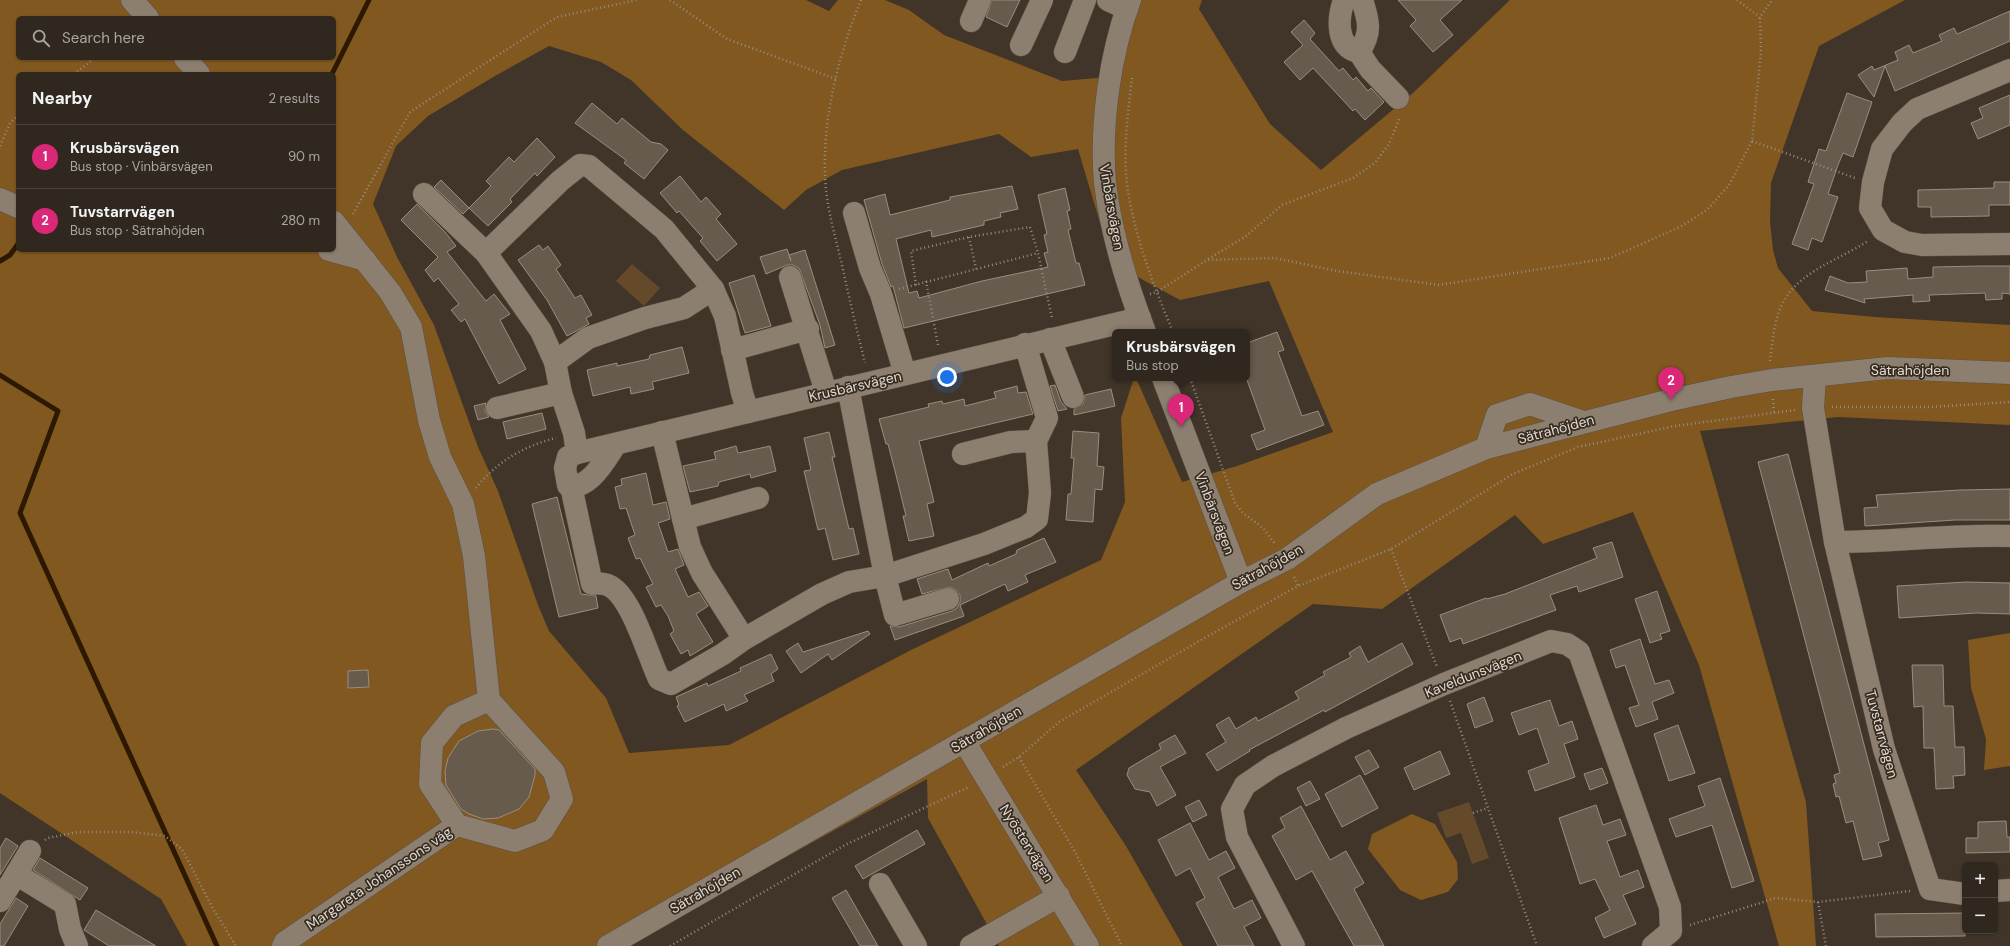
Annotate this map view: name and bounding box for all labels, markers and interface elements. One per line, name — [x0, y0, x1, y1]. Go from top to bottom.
search box — [16, 16, 336, 60]
icon: search — [30, 27, 52, 49]
text: Search here — [62, 28, 145, 48]
text: Nearby — [32, 87, 92, 109]
text: 2 results — [269, 90, 320, 107]
text: Krusbärsvägen — [70, 138, 179, 158]
text: 1 — [43, 148, 47, 165]
text: 90 m — [288, 148, 320, 165]
text: Bus stop · Vinbärsvägen — [70, 158, 213, 175]
street label: Vinbärsvägen — [1096, 163, 1128, 251]
text: Tuvstarrvägen — [70, 202, 175, 222]
text: 2 — [41, 212, 49, 229]
text: 280 m — [281, 212, 320, 229]
text: Bus stop · Sätrahöjden — [70, 222, 205, 239]
popup — [1112, 329, 1250, 381]
text: Krusbärsvägen — [1126, 337, 1236, 357]
text: Bus stop — [1126, 357, 1179, 374]
street label: Sätrahöjden — [1871, 361, 1949, 379]
street label: Krusbärsvägen — [807, 367, 903, 405]
your location — [937, 367, 957, 387]
pin: 2 — [1658, 367, 1684, 400]
pin: 1 — [1168, 394, 1194, 427]
street label: Sätrahöjden — [1516, 410, 1596, 448]
street label: Vinbärsvägen — [1191, 469, 1239, 557]
street label: Sätrahöjden — [1228, 540, 1306, 594]
street label: Kaveldunsvägen — [1422, 646, 1524, 702]
street label: Tuvstarrvägen — [1862, 688, 1902, 780]
street label: Sätrahöjden — [948, 702, 1024, 756]
street label: Nyöstervägen — [996, 801, 1058, 885]
street label: Margareta Johanssons väg — [303, 822, 455, 934]
map controls — [1962, 862, 1998, 934]
button: + — [1962, 862, 1998, 898]
street label: Sätrahöjden — [667, 863, 743, 917]
button: − — [1962, 898, 1998, 934]

